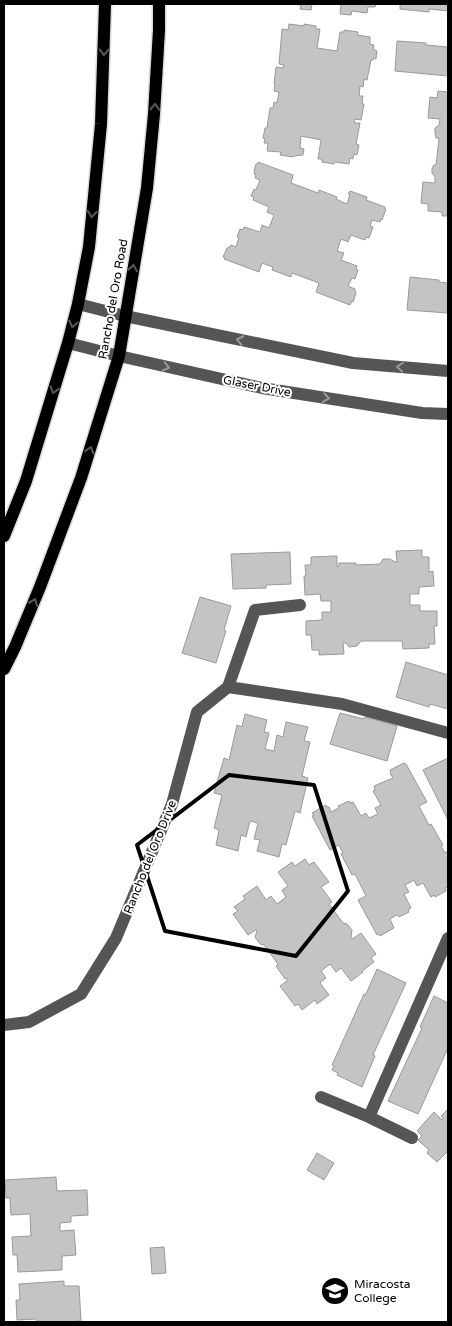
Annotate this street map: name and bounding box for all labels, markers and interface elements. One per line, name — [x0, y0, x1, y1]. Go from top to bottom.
one-way arrow — [98, 49, 109, 57]
one-way arrow — [149, 103, 160, 111]
one-way arrow — [87, 211, 98, 219]
street label: Rancho del Oro Road — [96, 238, 130, 360]
one-way arrow — [127, 263, 137, 272]
one-way arrow — [68, 319, 79, 328]
one-way arrow — [235, 335, 244, 346]
one-way arrow — [162, 361, 171, 371]
one-way arrow — [395, 362, 403, 373]
street label: Glaser Drive — [222, 373, 292, 399]
one-way arrow — [49, 385, 59, 393]
one-way arrow — [322, 392, 330, 403]
one-way arrow — [85, 446, 95, 454]
one-way arrow — [27, 598, 38, 607]
street label: Rancho del Oro Drive — [121, 798, 179, 916]
school or university icon: Miracosta College — [320, 1276, 350, 1306]
place label: Miracosta College — [354, 1277, 411, 1305]

